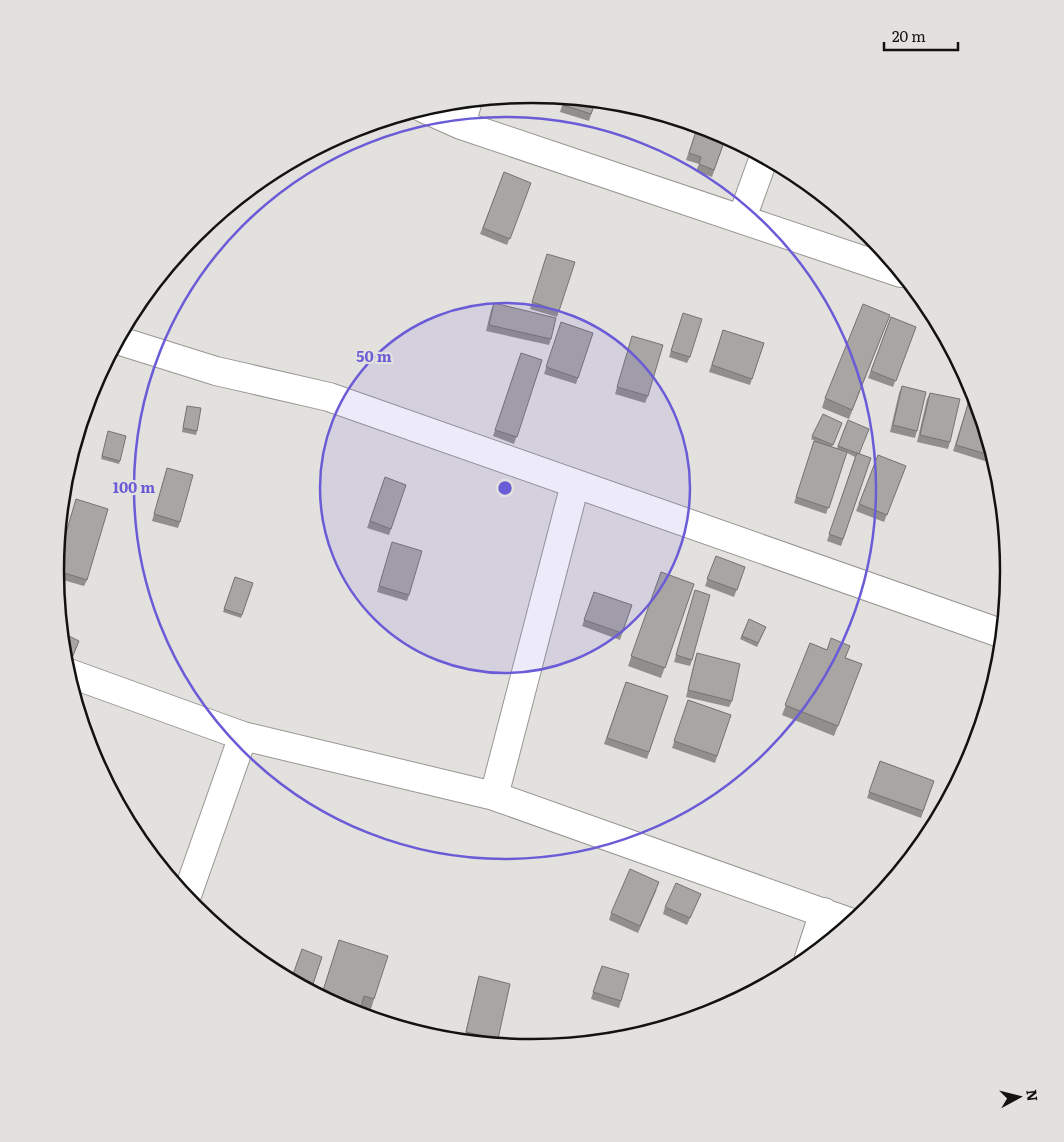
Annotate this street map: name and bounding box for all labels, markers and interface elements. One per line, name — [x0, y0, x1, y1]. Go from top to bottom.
scale bar — [884, 20, 958, 52]
text: 20 m — [892, 24, 926, 47]
text: 50 m — [356, 344, 392, 367]
text: 100 m — [113, 475, 155, 498]
centre of rings — [496, 479, 514, 497]
north arrow — [994, 1072, 1044, 1122]
text: N — [1022, 1088, 1044, 1103]

